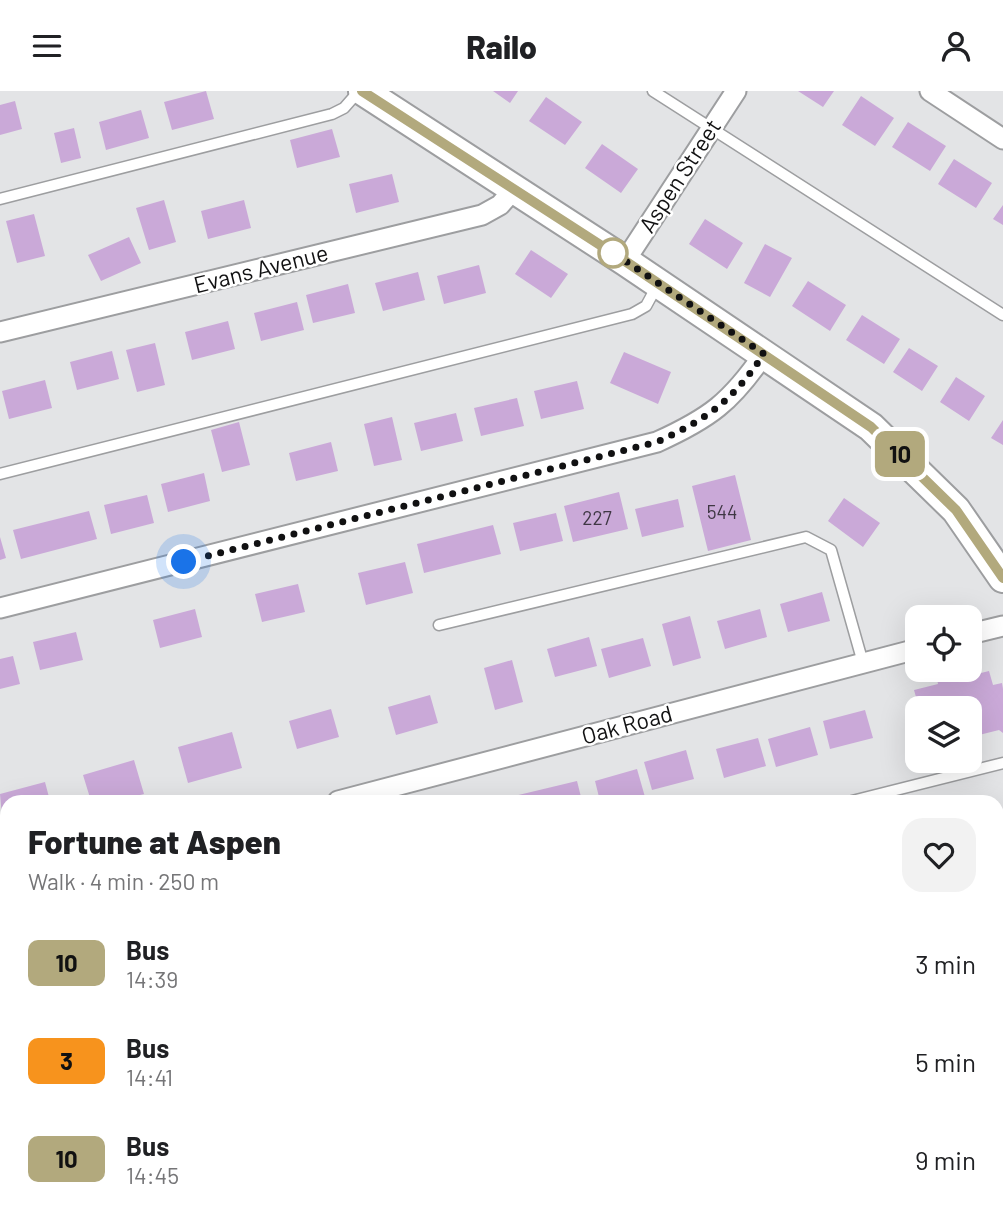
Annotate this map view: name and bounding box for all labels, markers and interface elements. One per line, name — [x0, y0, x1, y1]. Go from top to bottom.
icon: menu — [28, 27, 66, 65]
text: Railo — [466, 27, 537, 65]
icon: person — [937, 27, 975, 65]
street label: Aspen Street — [632, 113, 726, 237]
street label: Evans Avenue — [191, 238, 331, 298]
unlabelled marker — [598, 238, 628, 268]
line badge: 10 — [869, 431, 932, 477]
text: 10 — [889, 439, 911, 468]
house number: 544 — [707, 500, 737, 523]
house number: 227 — [582, 506, 612, 529]
your location — [166, 544, 201, 579]
map controls — [905, 605, 982, 773]
button: locate — [905, 605, 982, 682]
button: layers — [905, 696, 982, 773]
street label: Oak Road — [578, 698, 675, 750]
button: heart — [902, 818, 976, 892]
text: Fortune at Aspen — [28, 821, 281, 861]
text: Walk · 4 min · 250 m — [28, 867, 219, 895]
text: Bus — [126, 934, 169, 965]
text: 10 — [55, 948, 78, 977]
text: 3 min — [915, 948, 976, 979]
text: 14:39 — [126, 965, 178, 993]
text: Bus — [126, 1032, 169, 1063]
text: 3 — [60, 1046, 73, 1075]
text: 5 min — [915, 1046, 976, 1077]
text: 14:41 — [126, 1063, 173, 1091]
text: Bus — [126, 1130, 169, 1161]
text: 10 — [55, 1144, 78, 1173]
text: 9 min — [915, 1144, 976, 1175]
text: 14:45 — [126, 1161, 179, 1189]

